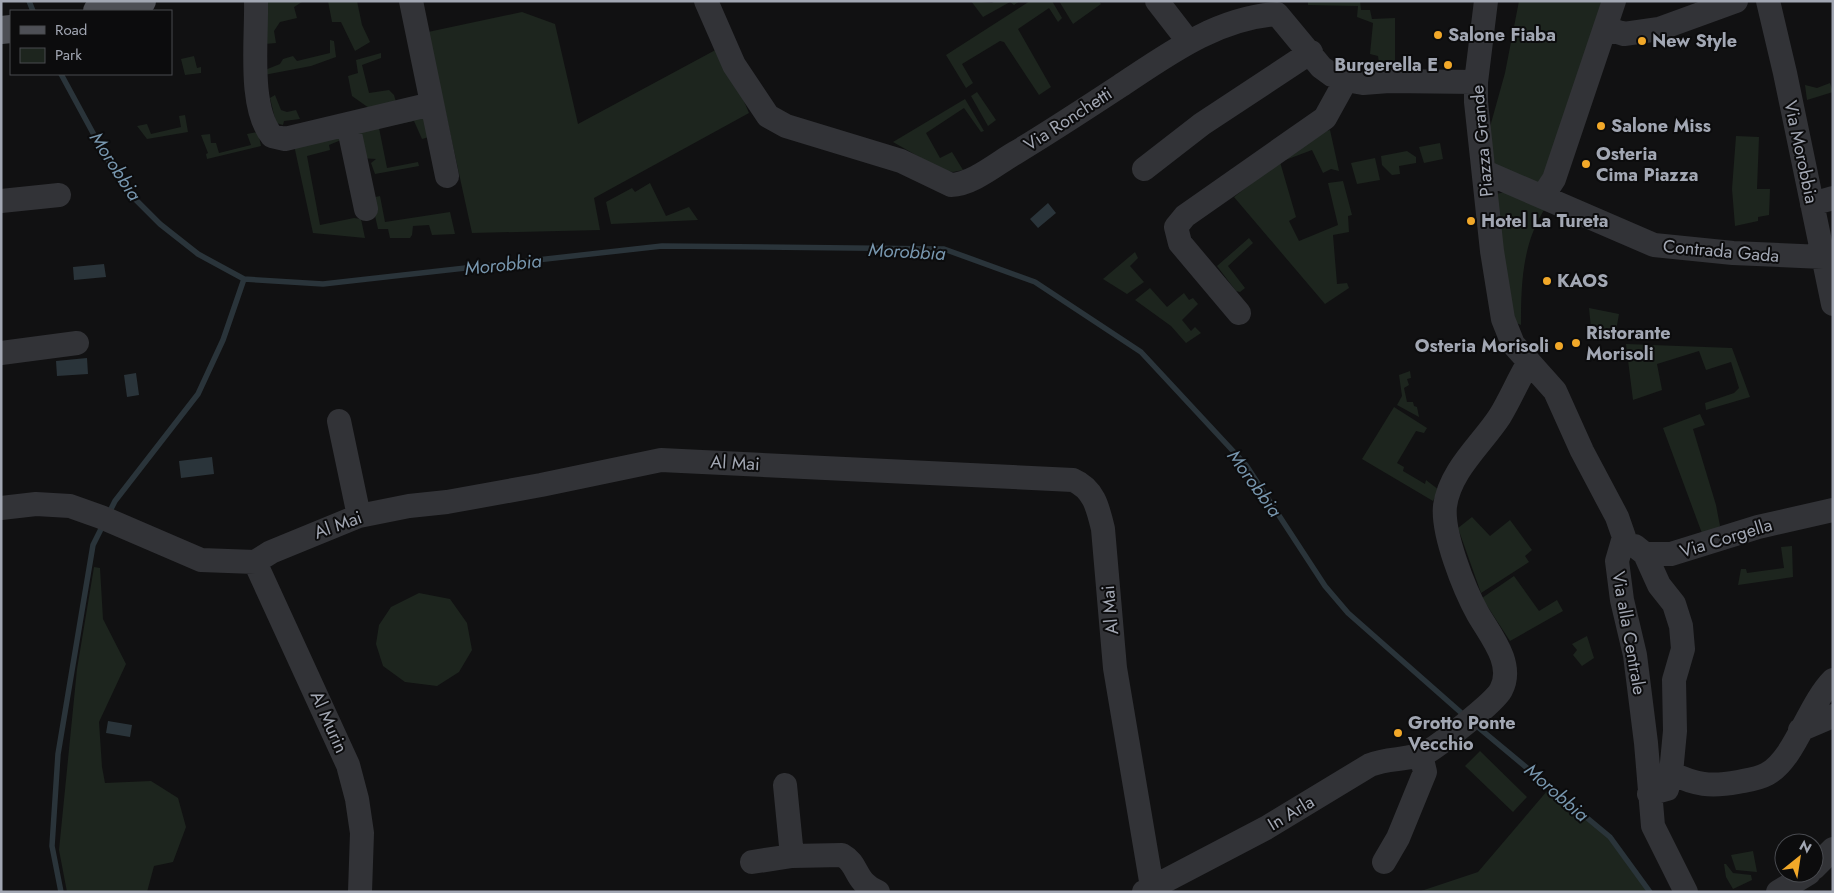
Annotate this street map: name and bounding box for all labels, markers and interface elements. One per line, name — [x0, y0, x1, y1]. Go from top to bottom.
legend — [10, 10, 172, 75]
text: Road — [55, 19, 87, 41]
place label: Salone Fiaba — [1448, 22, 1556, 48]
place label: New Style — [1652, 28, 1737, 54]
marker: Salone Fiaba — [1432, 29, 1444, 41]
marker: New Style — [1636, 35, 1648, 47]
text: Park — [55, 44, 82, 66]
place label: Burgerella E — [1334, 52, 1438, 78]
marker: Burgerella E — [1442, 59, 1454, 71]
street label: Via Ronchetti — [1019, 81, 1117, 157]
street label: Piazza Grande — [1464, 84, 1500, 198]
street label: Via Morobbia — [1777, 98, 1825, 206]
place label: Salone Miss — [1611, 113, 1711, 139]
marker: Salone Miss — [1595, 120, 1607, 132]
water label: Morobbia — [83, 126, 148, 207]
place label: Osteria Cima Piazza — [1596, 141, 1698, 188]
marker: Osteria Cima Piazza — [1580, 158, 1592, 170]
place label: Hotel La Tureta — [1481, 208, 1609, 234]
marker: Hotel La Tureta — [1465, 215, 1477, 227]
street label: Contrada Gada — [1662, 233, 1780, 269]
water label: Morobbia — [868, 236, 947, 267]
water label: Morobbia — [463, 247, 543, 282]
place label: KAOS — [1557, 268, 1608, 294]
marker: KAOS — [1541, 275, 1553, 287]
place label: Ristorante Morisoli — [1586, 320, 1671, 367]
place label: Osteria Morisoli — [1415, 333, 1549, 359]
marker: Ristorante Morisoli — [1570, 337, 1582, 349]
marker: Osteria Morisoli — [1553, 340, 1565, 352]
water label: Morobbia — [1221, 444, 1289, 523]
street label: Al Mai — [710, 449, 760, 477]
street label: Al Mai — [310, 504, 366, 546]
street label: Via Corgella — [1677, 512, 1775, 564]
street label: Via alla Centrale — [1605, 569, 1653, 697]
street label: Al Mai — [1095, 584, 1125, 636]
street label: Al Murin — [304, 687, 354, 757]
place label: Grotto Ponte Vecchio — [1407, 710, 1516, 757]
marker: Grotto Ponte Vecchio — [1392, 727, 1404, 739]
water label: Morobbia — [1519, 757, 1595, 828]
street label: In Arla — [1263, 789, 1319, 837]
north arrow — [1774, 833, 1824, 883]
text: N — [1796, 835, 1815, 858]

